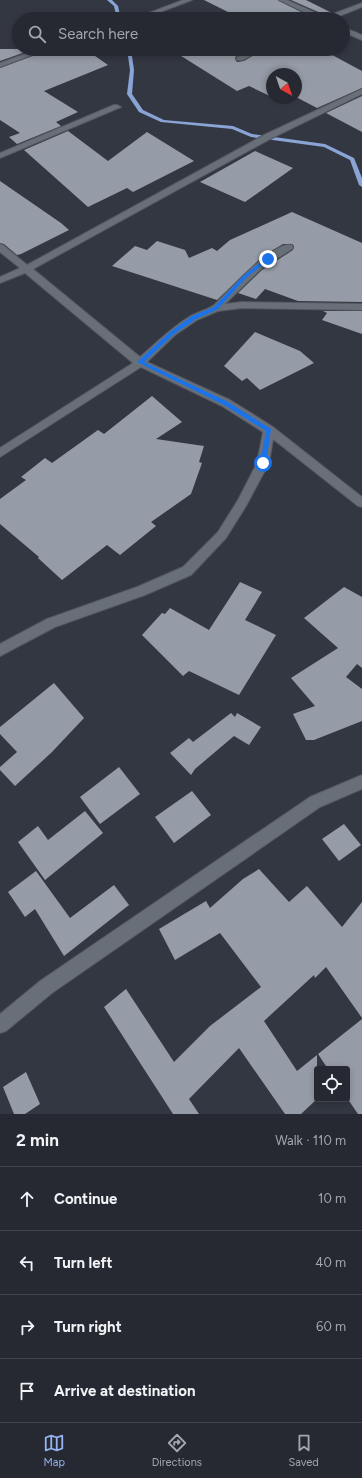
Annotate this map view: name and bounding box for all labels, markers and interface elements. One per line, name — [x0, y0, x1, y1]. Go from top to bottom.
search box — [12, 12, 350, 56]
icon: search — [26, 23, 48, 45]
text: Search here — [58, 25, 138, 43]
north arrow — [266, 68, 302, 104]
route end — [259, 250, 277, 268]
route start — [254, 454, 272, 472]
map controls — [314, 1066, 350, 1102]
button: locate — [314, 1066, 350, 1102]
text: 2 min — [16, 1130, 59, 1150]
text: Walk · 110 m — [275, 1133, 346, 1148]
icon: ahead — [16, 1188, 38, 1210]
text: Continue — [54, 1190, 117, 1208]
text: 10 m — [318, 1191, 346, 1206]
icon: left — [16, 1252, 38, 1274]
text: Turn left — [54, 1254, 112, 1272]
text: 40 m — [315, 1255, 346, 1270]
icon: right — [16, 1316, 38, 1338]
text: Turn right — [54, 1318, 122, 1336]
text: 60 m — [316, 1319, 346, 1334]
icon: arrive — [16, 1380, 38, 1402]
text: Arrive at destination — [54, 1382, 195, 1400]
tab: Map — [43, 1432, 65, 1469]
tab: Directions — [152, 1432, 202, 1469]
tab: Saved — [288, 1432, 319, 1469]

